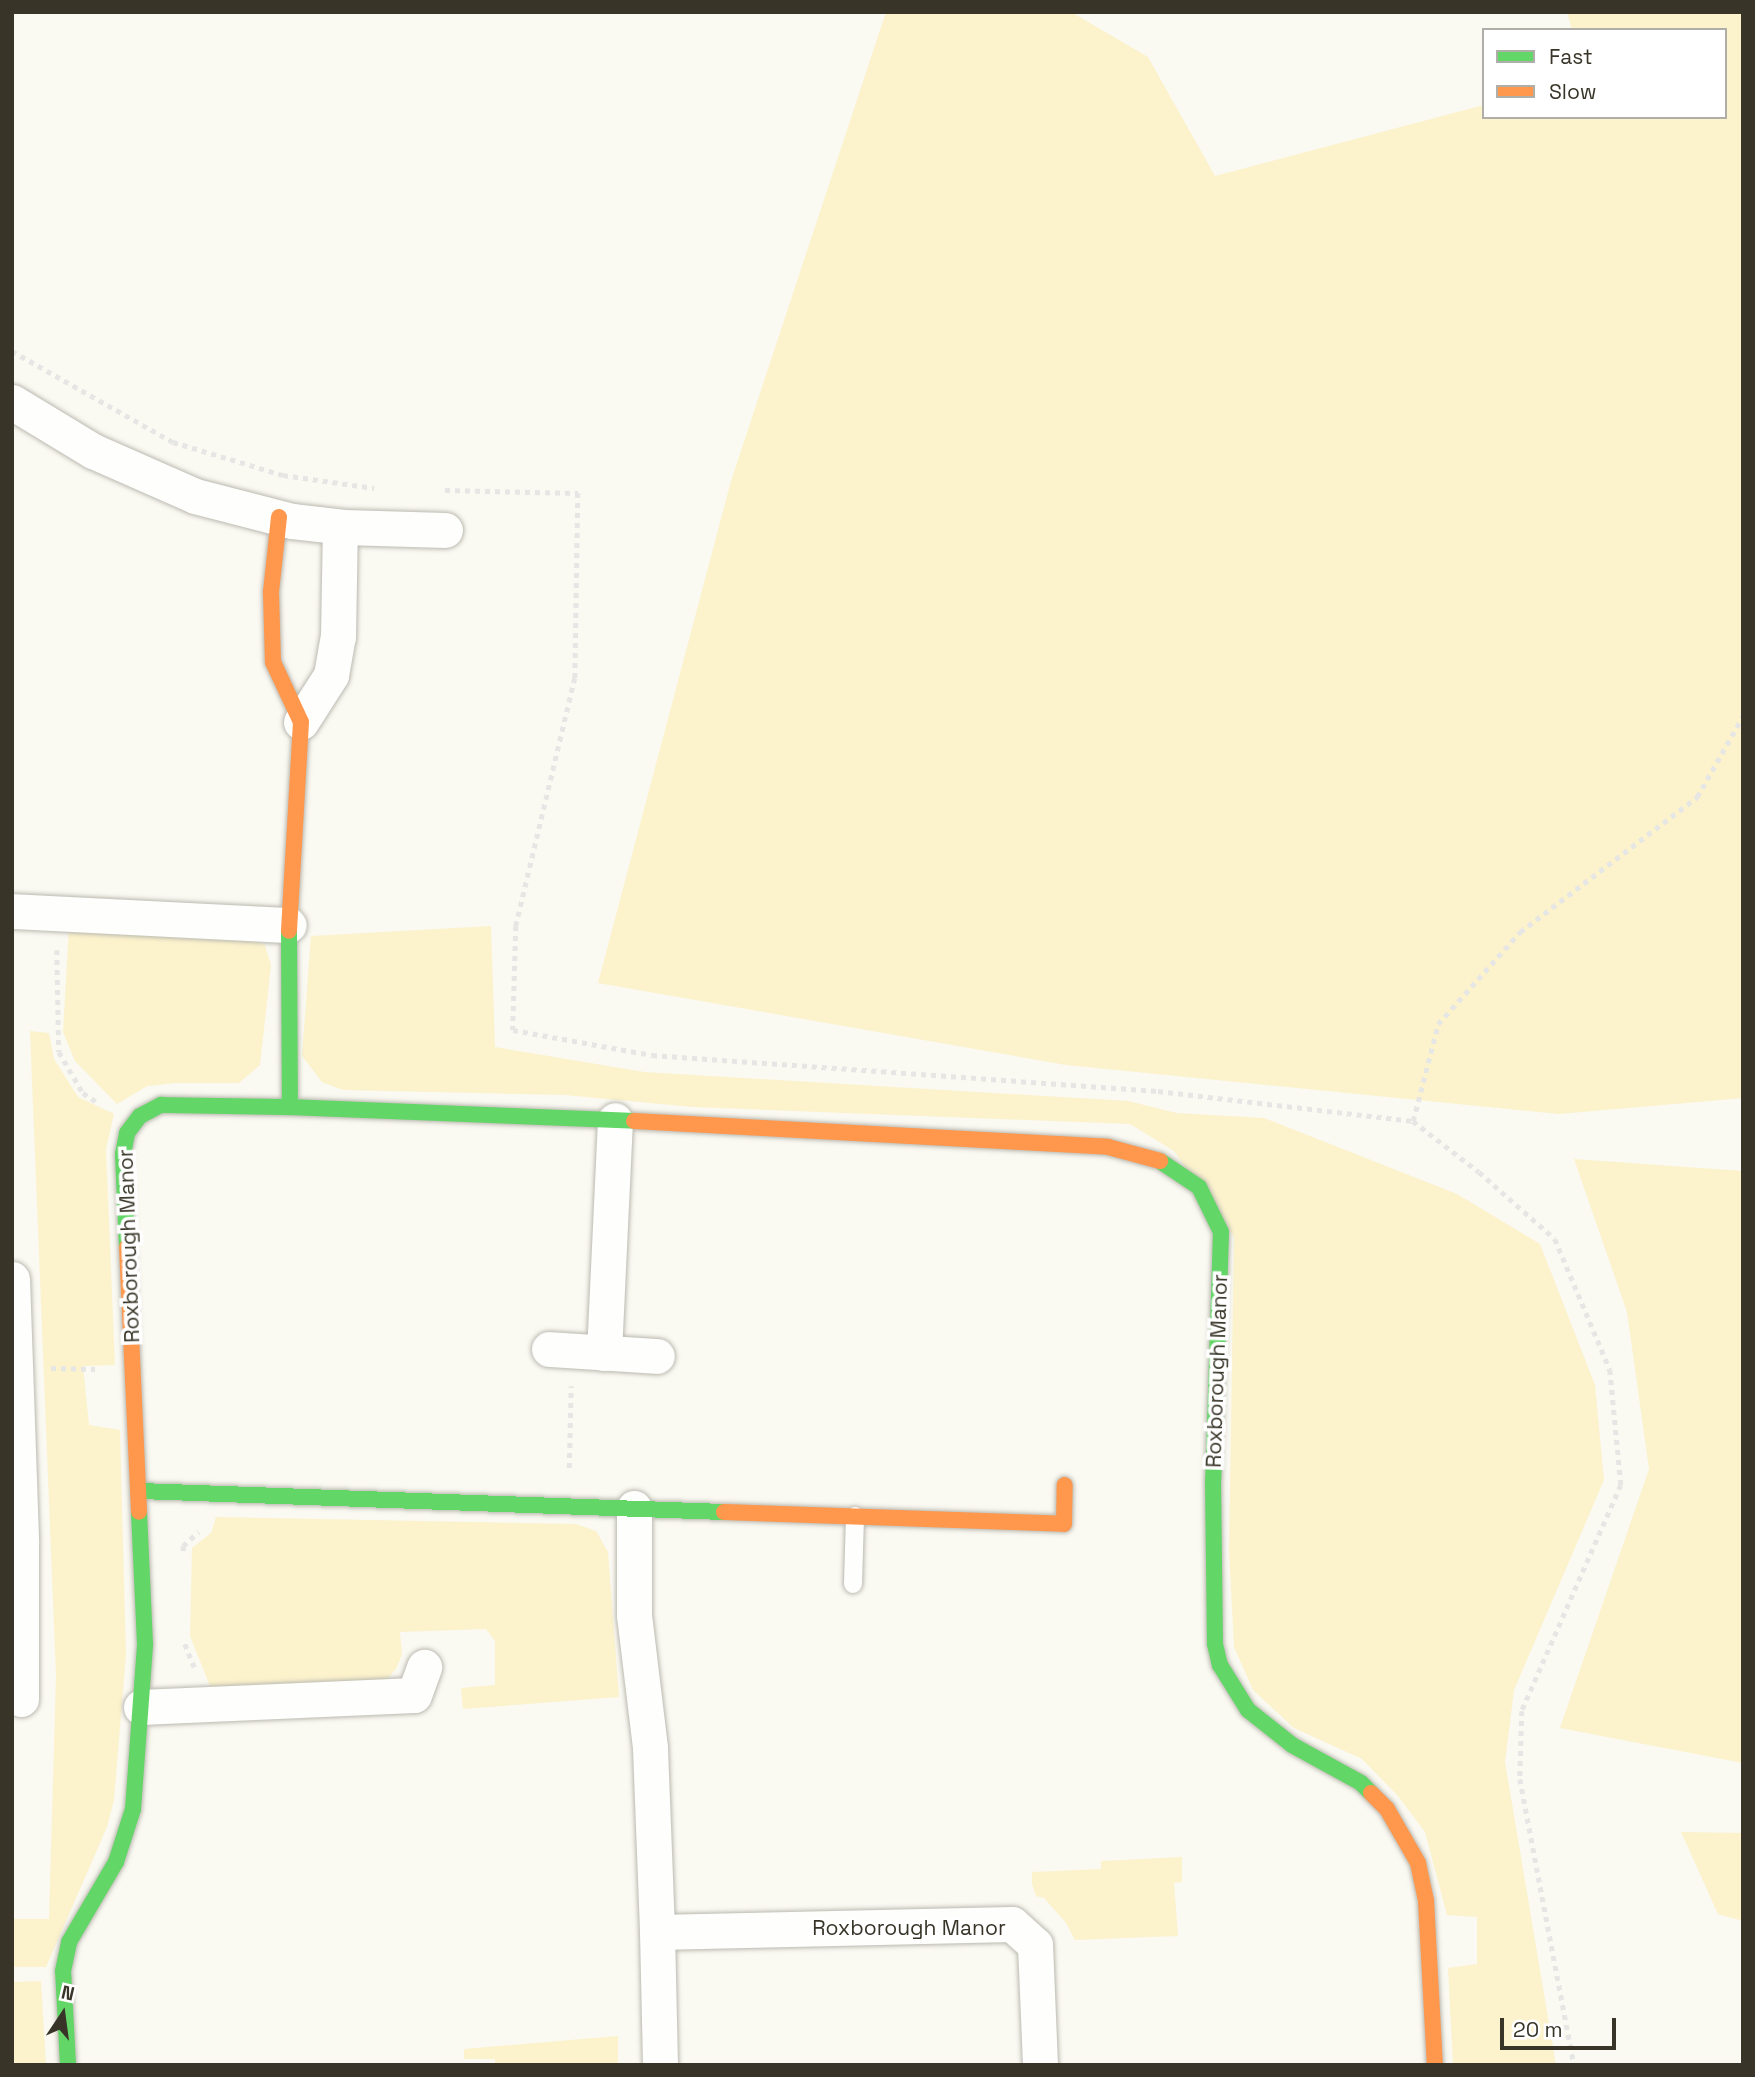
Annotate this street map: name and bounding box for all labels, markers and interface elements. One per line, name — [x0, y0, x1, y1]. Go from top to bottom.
legend — [1482, 28, 1727, 119]
text: Fast — [1549, 43, 1593, 70]
text: Slow — [1549, 78, 1597, 105]
street label: Roxborough Manor — [113, 1149, 145, 1343]
street label: Roxborough Manor — [1201, 1274, 1233, 1468]
street label: Roxborough Manor — [812, 1915, 1006, 1941]
north arrow — [28, 1979, 98, 2049]
text: N — [59, 1979, 77, 2007]
scale bar — [1503, 2004, 1618, 2048]
text: 20 m — [1513, 2016, 1563, 2043]

